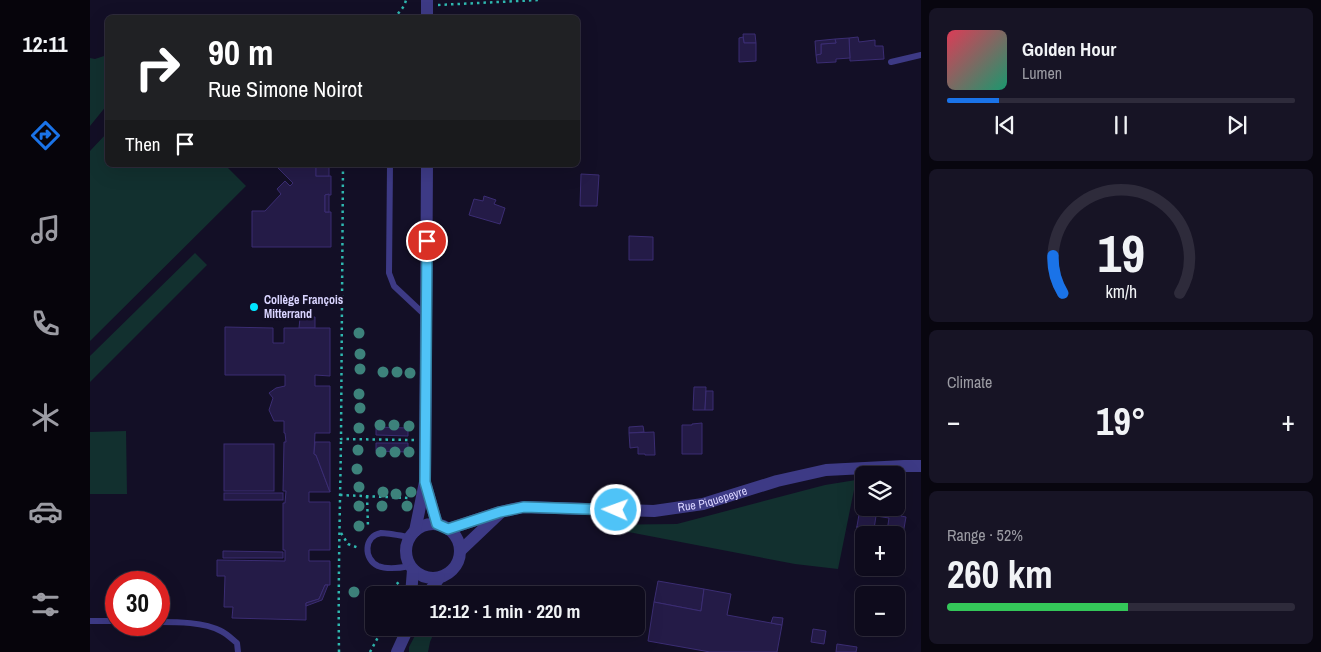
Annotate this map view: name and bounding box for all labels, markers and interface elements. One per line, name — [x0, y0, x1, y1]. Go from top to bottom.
text: 12:11 — [22, 29, 68, 59]
text: 90 m — [208, 29, 273, 76]
icon: right — [125, 35, 190, 100]
text: Golden Hour — [1022, 36, 1116, 62]
text: Lumen — [1022, 62, 1062, 84]
text: Rue Simone Noirot — [208, 74, 362, 104]
icon: previous — [991, 111, 1019, 139]
icon: pause — [1107, 111, 1135, 139]
icon: next — [1223, 111, 1251, 139]
icon: directions — [28, 118, 63, 153]
icon: arrive — [171, 130, 199, 158]
text: Then — [125, 131, 161, 157]
icon: music — [28, 212, 63, 247]
text: 19 — [1097, 218, 1145, 288]
pin — [406, 220, 448, 262]
icon: arrive — [413, 227, 441, 255]
text: km/h — [1105, 280, 1137, 304]
place label: Collège François Mitterrand — [264, 292, 344, 322]
marker: Collège François Mitterrand — [248, 301, 260, 313]
icon: phone — [28, 306, 63, 341]
text: Climate — [947, 371, 992, 393]
text: 19° — [1096, 396, 1146, 447]
icon: climate — [28, 400, 63, 435]
text: − — [947, 402, 960, 440]
text: + — [1282, 402, 1295, 440]
map controls — [855, 466, 905, 636]
button: layers — [855, 466, 905, 516]
position arrow — [589, 483, 641, 535]
street label: Rue Piquepeyre — [677, 483, 749, 516]
icon: car — [28, 494, 63, 529]
text: Range · 52% — [947, 524, 1023, 546]
button: + — [855, 526, 905, 576]
text: 260 km — [947, 549, 1053, 600]
speed limit sign: 30 — [105, 571, 170, 636]
button: − — [855, 586, 905, 636]
icon: filters — [28, 587, 63, 622]
text: 12:12 · 1 min · 220 m — [430, 598, 580, 624]

